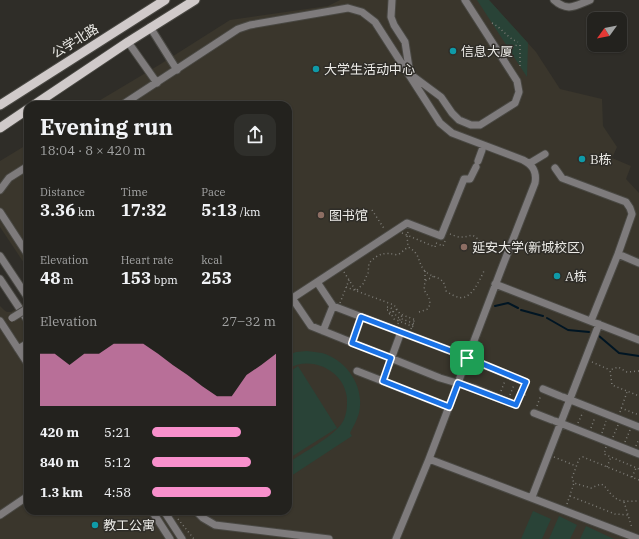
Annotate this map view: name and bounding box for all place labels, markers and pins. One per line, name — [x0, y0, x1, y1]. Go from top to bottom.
place label: 信息大厦 — [461, 43, 513, 60]
marker: 信息大厦 — [448, 46, 458, 56]
place label: 大学生活动中心 — [324, 61, 415, 78]
marker: 大学生活动中心 — [311, 64, 321, 74]
place label: B栋 — [590, 151, 612, 168]
marker: B栋 — [577, 154, 587, 164]
place label: 图书馆 — [329, 207, 368, 224]
marker: 图书馆 — [316, 210, 326, 220]
place label: 延安大学(新城校区) — [472, 239, 585, 256]
marker: 延安大学(新城校区) — [459, 242, 469, 252]
place label: A栋 — [565, 268, 587, 285]
marker: A栋 — [552, 271, 562, 281]
pin — [450, 341, 484, 375]
place label: 教工公寓 — [103, 517, 155, 534]
marker: 教工公寓 — [90, 520, 100, 530]

